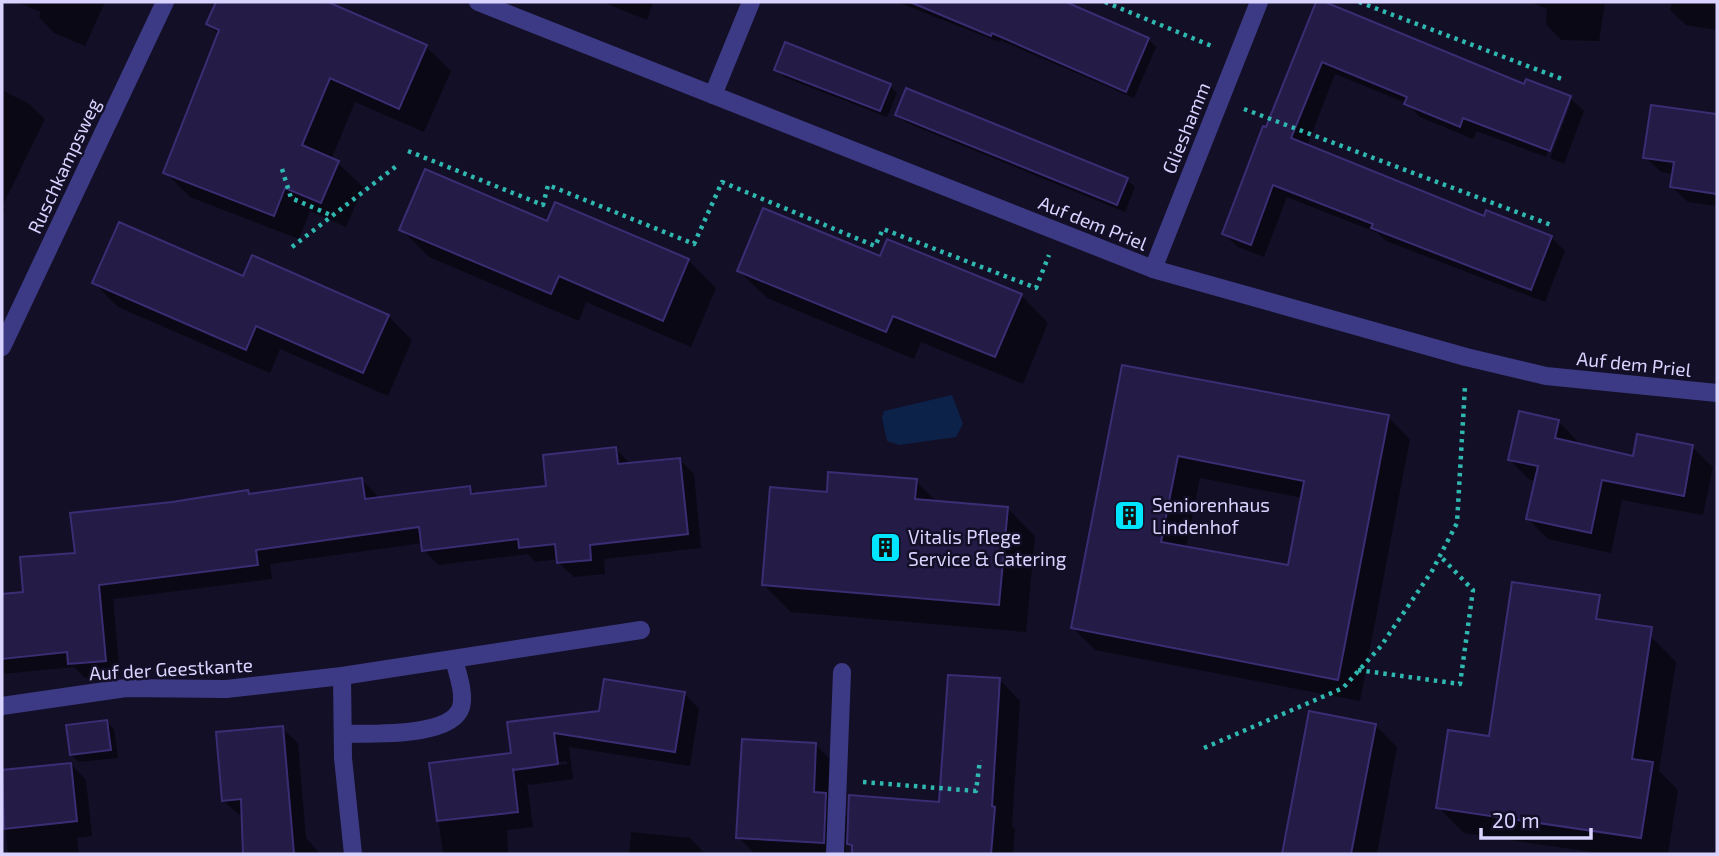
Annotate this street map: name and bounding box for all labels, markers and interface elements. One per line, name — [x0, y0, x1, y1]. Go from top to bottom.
street label: Glieshamm — [1157, 79, 1214, 177]
street label: Ruschkampsweg — [22, 94, 105, 237]
street label: Auf dem Priel — [1036, 190, 1151, 255]
street label: Auf dem Priel — [1576, 346, 1693, 381]
place label: Seniorenhaus Lindenhof — [1152, 493, 1270, 538]
building icon: Seniorenhaus Lindenhof — [1112, 499, 1146, 533]
place label: Vitalis Pflege Service & Catering — [908, 525, 1067, 570]
building icon: Vitalis Pflege Service & Catering — [868, 531, 902, 565]
street label: Auf der Geestkante — [88, 653, 254, 684]
scale bar — [1481, 796, 1591, 840]
text: 20 m — [1492, 807, 1540, 832]

